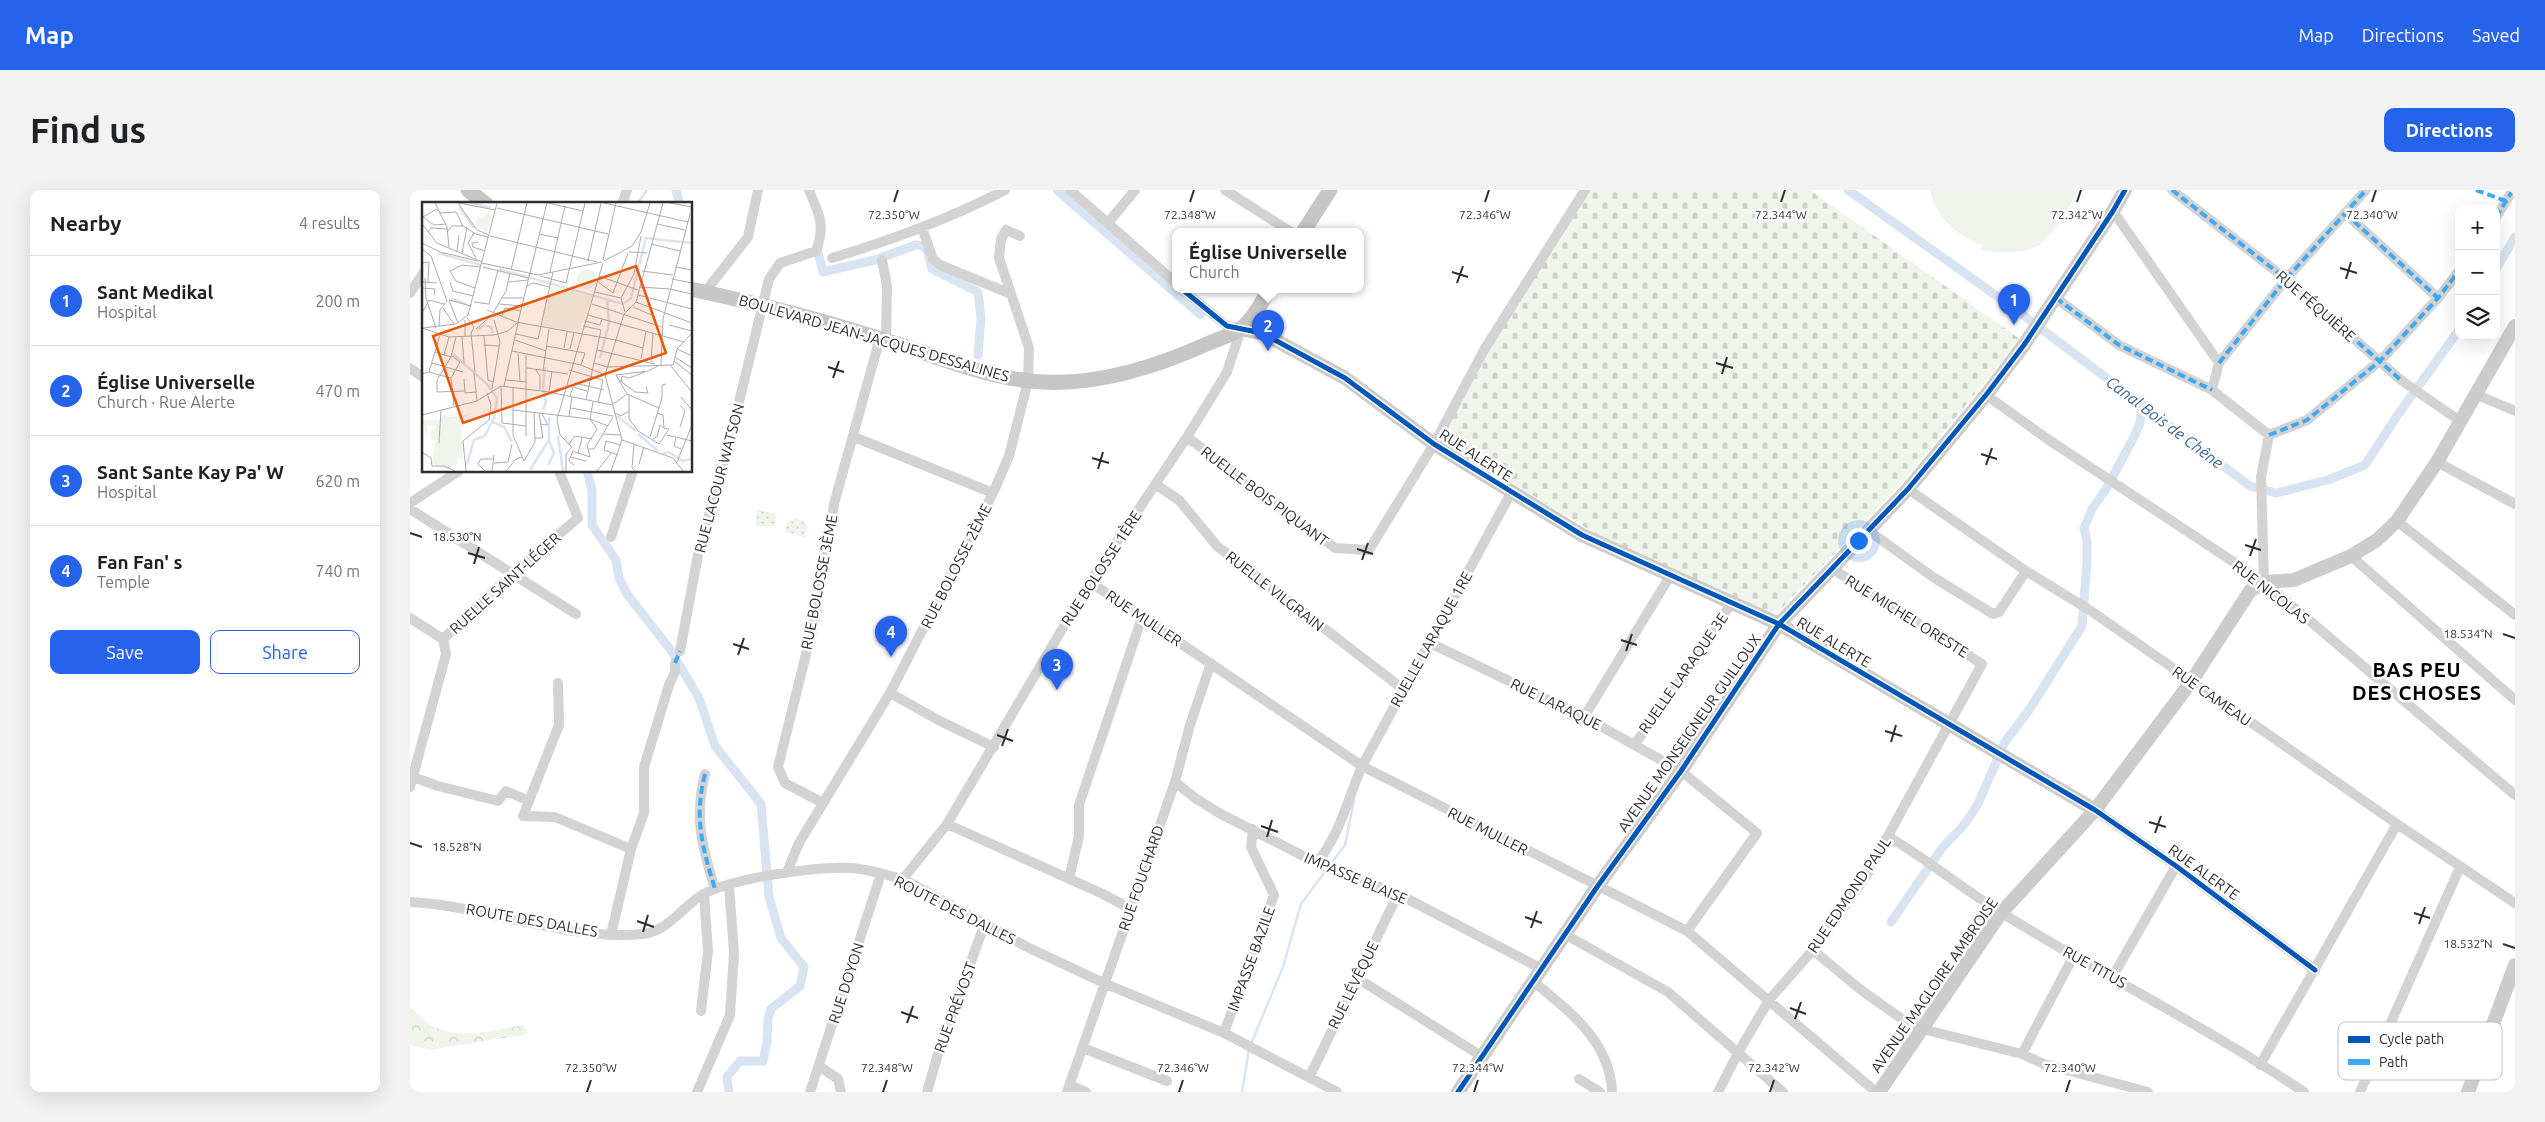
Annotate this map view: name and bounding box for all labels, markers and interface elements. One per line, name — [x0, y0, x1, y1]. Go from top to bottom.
text: Map — [25, 22, 74, 49]
text: Map — [2298, 25, 2334, 45]
text: Directions — [2362, 25, 2444, 45]
text: Saved — [2472, 25, 2520, 45]
button: Directions — [2384, 108, 2515, 152]
text: Find us — [30, 110, 146, 150]
inset map — [422, 202, 692, 472]
map controls — [2455, 205, 2500, 340]
button: + — [2455, 205, 2500, 250]
text: 72.350°W — [868, 208, 920, 221]
text: 72.348°W — [1164, 208, 1216, 221]
text: 72.346°W — [1459, 208, 1511, 221]
text: 72.344°W — [1755, 208, 1807, 221]
text: 72.342°W — [2051, 208, 2103, 221]
text: 72.340°W — [2346, 208, 2398, 221]
text: Nearby — [50, 211, 121, 235]
text: 4 results — [299, 214, 360, 232]
popup — [1172, 228, 1364, 293]
text: Église Universelle — [1189, 241, 1347, 263]
button: − — [2455, 250, 2500, 295]
text: Church — [1189, 263, 1240, 281]
street label: RUE FÉQUIÈRE — [2273, 267, 2359, 345]
text: Sant Medikal — [97, 281, 213, 303]
pin: 1 — [1998, 284, 2030, 325]
street label: BOULEVARD JEAN-JACQUES DESSALINES — [737, 291, 1011, 385]
text: 1 — [61, 292, 71, 310]
text: 200 m — [315, 292, 360, 310]
button: layers — [2455, 295, 2500, 340]
text: Hospital — [97, 303, 156, 321]
pin: 2 — [1252, 310, 1284, 351]
text: Église Universelle — [97, 371, 255, 393]
water label: Canal Bois de Chêne — [2103, 372, 2227, 472]
text: 2 — [61, 382, 71, 400]
text: 470 m — [315, 382, 360, 400]
text: Church · Rue Alerte — [97, 393, 235, 411]
street label: RUE LACOUR WATSON — [691, 401, 747, 555]
street label: RUE ALERTE — [1436, 425, 1516, 485]
street label: RUELLE BOIS PIQUANT — [1198, 443, 1332, 550]
text: Sant Sante Kay Pa' W — [97, 461, 284, 483]
text: 3 — [61, 472, 71, 490]
text: 620 m — [315, 472, 360, 490]
text: Hospital — [97, 483, 156, 501]
street label: RUE BOLOSSE 2ÈME — [917, 501, 995, 631]
street label: RUE BOLOSSE 1ÈRE — [1057, 507, 1145, 629]
street label: RUE BOLOSSE 3ÈME — [798, 513, 840, 651]
your location — [1846, 528, 1872, 554]
street label: RUELLE SAINT-LÉGER — [446, 529, 564, 637]
text: 18.530°N — [432, 530, 482, 543]
street label: RUELLE VILGRAIN — [1223, 547, 1327, 635]
text: Fan Fan' s — [97, 551, 182, 573]
street label: RUE NICOLAS — [2229, 557, 2313, 627]
text: 4 — [61, 562, 71, 580]
text: 740 m — [315, 562, 360, 580]
street label: RUELLE LARAQUE 1RE — [1387, 568, 1475, 710]
street label: RUE MICHEL ORESTE — [1843, 571, 1971, 661]
text: Temple — [97, 573, 150, 591]
street label: RUE MULLER — [1103, 586, 1185, 650]
street label: RUELLE LARAQUE 3E — [1635, 610, 1731, 736]
street label: RUE ALERTE — [1794, 613, 1874, 671]
pin: 4 — [875, 616, 907, 657]
text: 18.534°N — [2443, 627, 2493, 640]
button: Save — [50, 630, 200, 674]
button: Share — [210, 630, 360, 674]
street label: AVENUE MONSEIGNEUR GUILLOUX — [1614, 631, 1764, 835]
pin: 3 — [1041, 649, 1073, 690]
district label: BAS PEU DES CHOSES — [2352, 658, 2482, 704]
street label: RUE CAMEAU — [2169, 663, 2255, 729]
street label: RUE LARAQUE — [1508, 675, 1604, 733]
street label: RUE MULLER — [1445, 804, 1531, 858]
street label: RUE FOUCHARD — [1115, 823, 1167, 933]
street label: RUE EDMOND PAUL — [1804, 834, 1894, 956]
text: 18.528°N — [432, 840, 482, 853]
street label: RUE ALERTE — [2165, 841, 2243, 903]
street label: IMPASSE BLAISE — [1302, 849, 1410, 907]
street label: ROUTE DES DALLES — [892, 872, 1018, 948]
street label: AVENUE MAGLOIRE AMBROISE — [1867, 894, 2001, 1076]
street label: ROUTE DES DALLES — [465, 900, 599, 940]
street label: IMPASSE BAZILE — [1224, 904, 1278, 1014]
text: 18.532°N — [2443, 937, 2493, 950]
street label: RUE LÉVÊQUE — [1324, 938, 1382, 1032]
street label: RUE DOYON — [825, 941, 867, 1025]
street label: RUE TITUS — [2060, 943, 2130, 991]
street label: RUE PRÉVOST — [931, 959, 980, 1055]
legend — [2338, 1022, 2502, 1080]
text: Cycle path — [2379, 1031, 2444, 1047]
text: Path — [2379, 1054, 2408, 1070]
text: 72.350°W — [565, 1061, 617, 1074]
text: 72.348°W — [861, 1061, 913, 1074]
text: 72.346°W — [1157, 1061, 1209, 1074]
text: 72.344°W — [1452, 1061, 1504, 1074]
text: 72.342°W — [1748, 1061, 1800, 1074]
text: 72.340°W — [2044, 1061, 2096, 1074]

